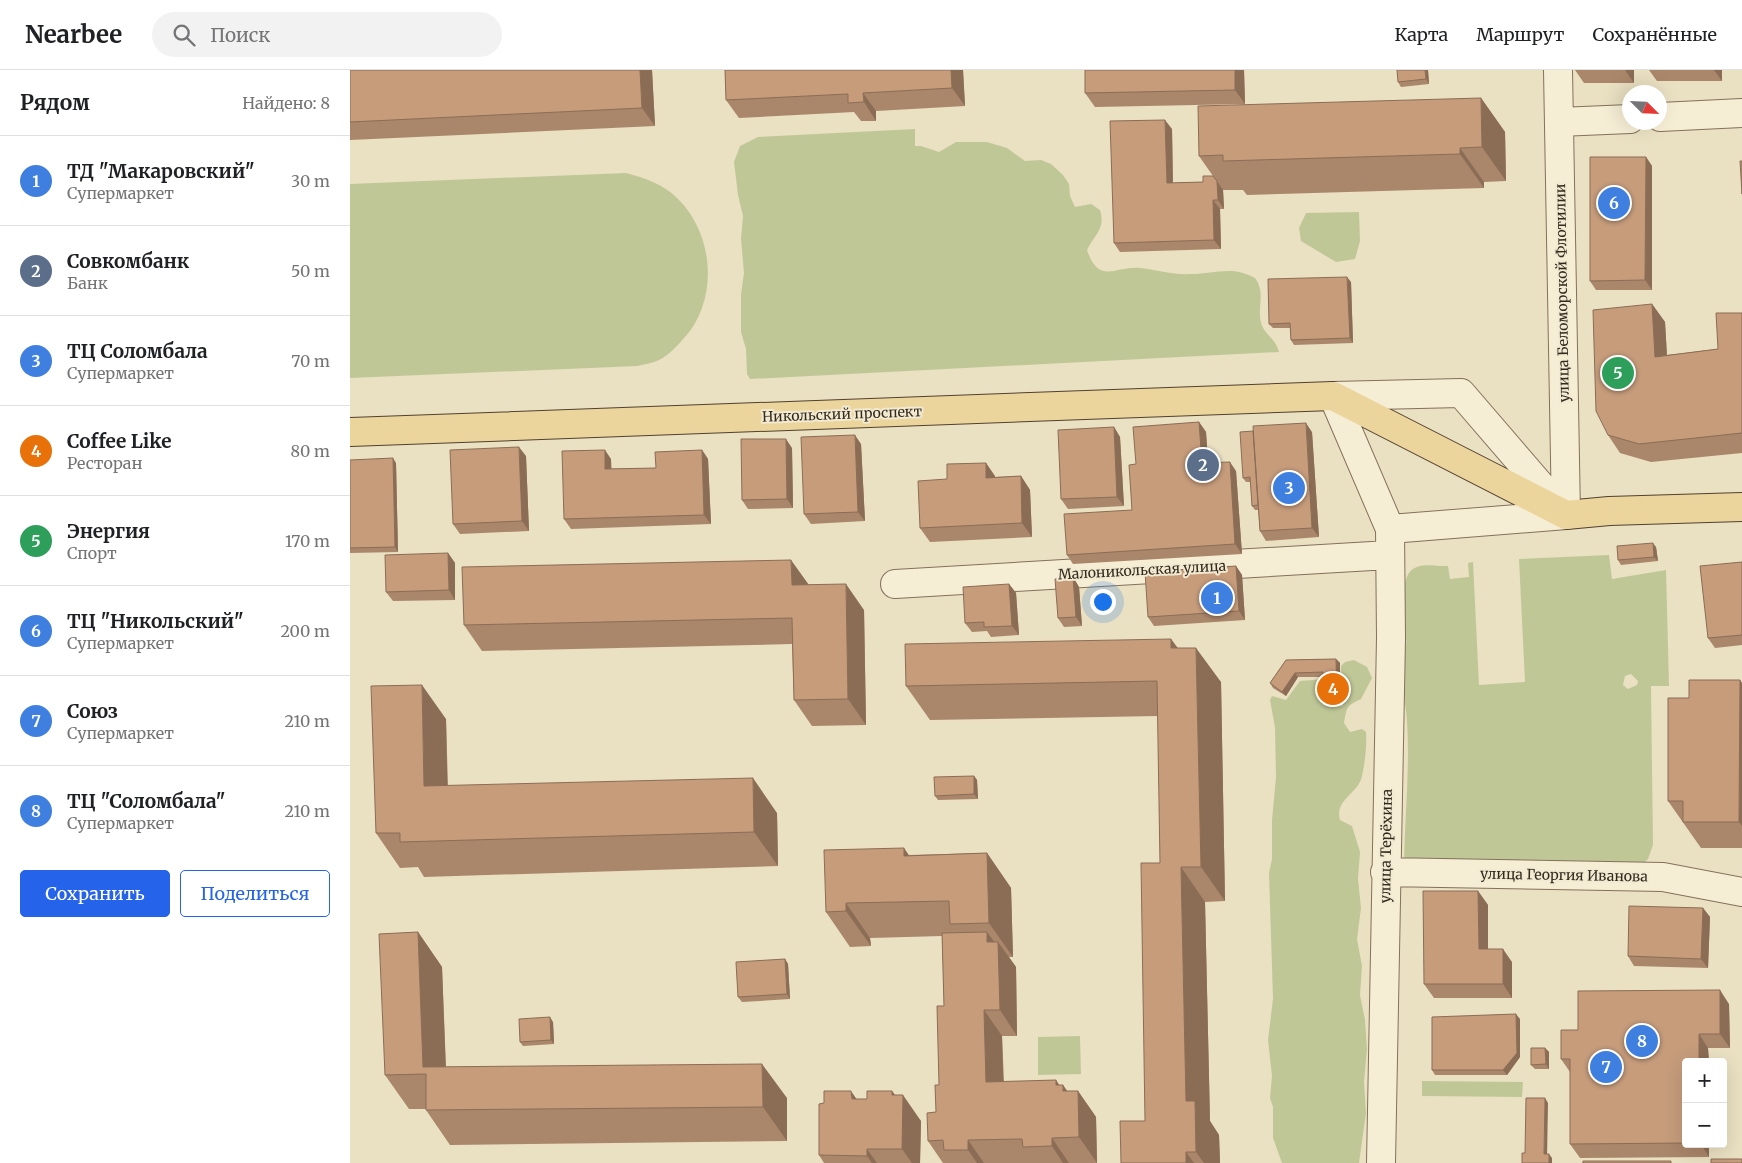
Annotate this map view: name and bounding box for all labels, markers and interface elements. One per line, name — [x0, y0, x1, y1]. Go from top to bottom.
search box — [152, 12, 502, 57]
text: Nearbee — [25, 19, 122, 50]
icon: search — [170, 21, 198, 49]
text: Поиск — [210, 23, 270, 47]
text: Карта — [1395, 23, 1448, 46]
text: Маршрут — [1476, 23, 1564, 46]
text: Сохранённые — [1592, 23, 1717, 46]
north arrow — [1622, 85, 1667, 130]
text: Рядом — [20, 89, 90, 116]
text: Найдено: 8 — [242, 93, 330, 113]
text: ТД "Макаровский" — [67, 159, 255, 183]
text: 1 — [32, 171, 40, 191]
text: 30 m — [291, 171, 330, 191]
text: Супермаркет — [67, 183, 174, 203]
street label: улица Беломорской Флотилии — [1551, 183, 1573, 403]
pin: 6 — [1598, 184, 1630, 222]
text: Совкомбанк — [67, 249, 189, 273]
text: 2 — [31, 261, 41, 281]
text: 50 m — [291, 261, 330, 281]
text: Банк — [67, 273, 108, 293]
text: ТЦ Соломбала — [67, 339, 208, 363]
text: 3 — [31, 351, 41, 371]
text: 70 m — [291, 351, 330, 371]
pin: 5 — [1602, 354, 1634, 392]
text: Супермаркет — [67, 363, 174, 383]
street label: Никольский проспект — [762, 402, 923, 426]
text: Coffee Like — [67, 429, 171, 453]
text: 4 — [31, 441, 41, 461]
text: 80 m — [291, 441, 330, 461]
pin: 2 — [1187, 446, 1219, 484]
text: Ресторан — [67, 453, 142, 473]
pin: 3 — [1273, 469, 1305, 507]
text: Энергия — [67, 519, 150, 543]
text: 5 — [31, 531, 41, 551]
text: 170 m — [285, 531, 330, 551]
text: Спорт — [67, 543, 117, 563]
street label: Малоникольская улица — [1057, 557, 1227, 583]
pin: 1 — [1201, 579, 1233, 617]
your location — [1090, 589, 1116, 615]
text: ТЦ "Никольский" — [67, 609, 244, 633]
text: 6 — [31, 621, 41, 641]
text: 200 m — [280, 621, 330, 641]
text: Супермаркет — [67, 633, 174, 653]
pin: 4 — [1317, 670, 1349, 708]
text: Союз — [67, 699, 118, 723]
text: 7 — [31, 711, 41, 731]
text: 210 m — [285, 711, 330, 731]
text: Супермаркет — [67, 723, 174, 743]
street label: улица Терёхина — [1376, 788, 1396, 903]
text: ТЦ "Соломбала" — [67, 789, 225, 813]
text: 8 — [31, 801, 41, 821]
text: 210 m — [285, 801, 330, 821]
text: Супермаркет — [67, 813, 174, 833]
street label: улица Георгия Иванова — [1480, 865, 1649, 885]
button: Сохранить — [20, 870, 170, 917]
button: Поделиться — [180, 870, 330, 917]
pin: 8 — [1626, 1022, 1658, 1060]
pin: 7 — [1590, 1048, 1622, 1086]
map controls — [1682, 1058, 1727, 1148]
button: + — [1682, 1058, 1727, 1103]
button: − — [1682, 1103, 1727, 1148]

